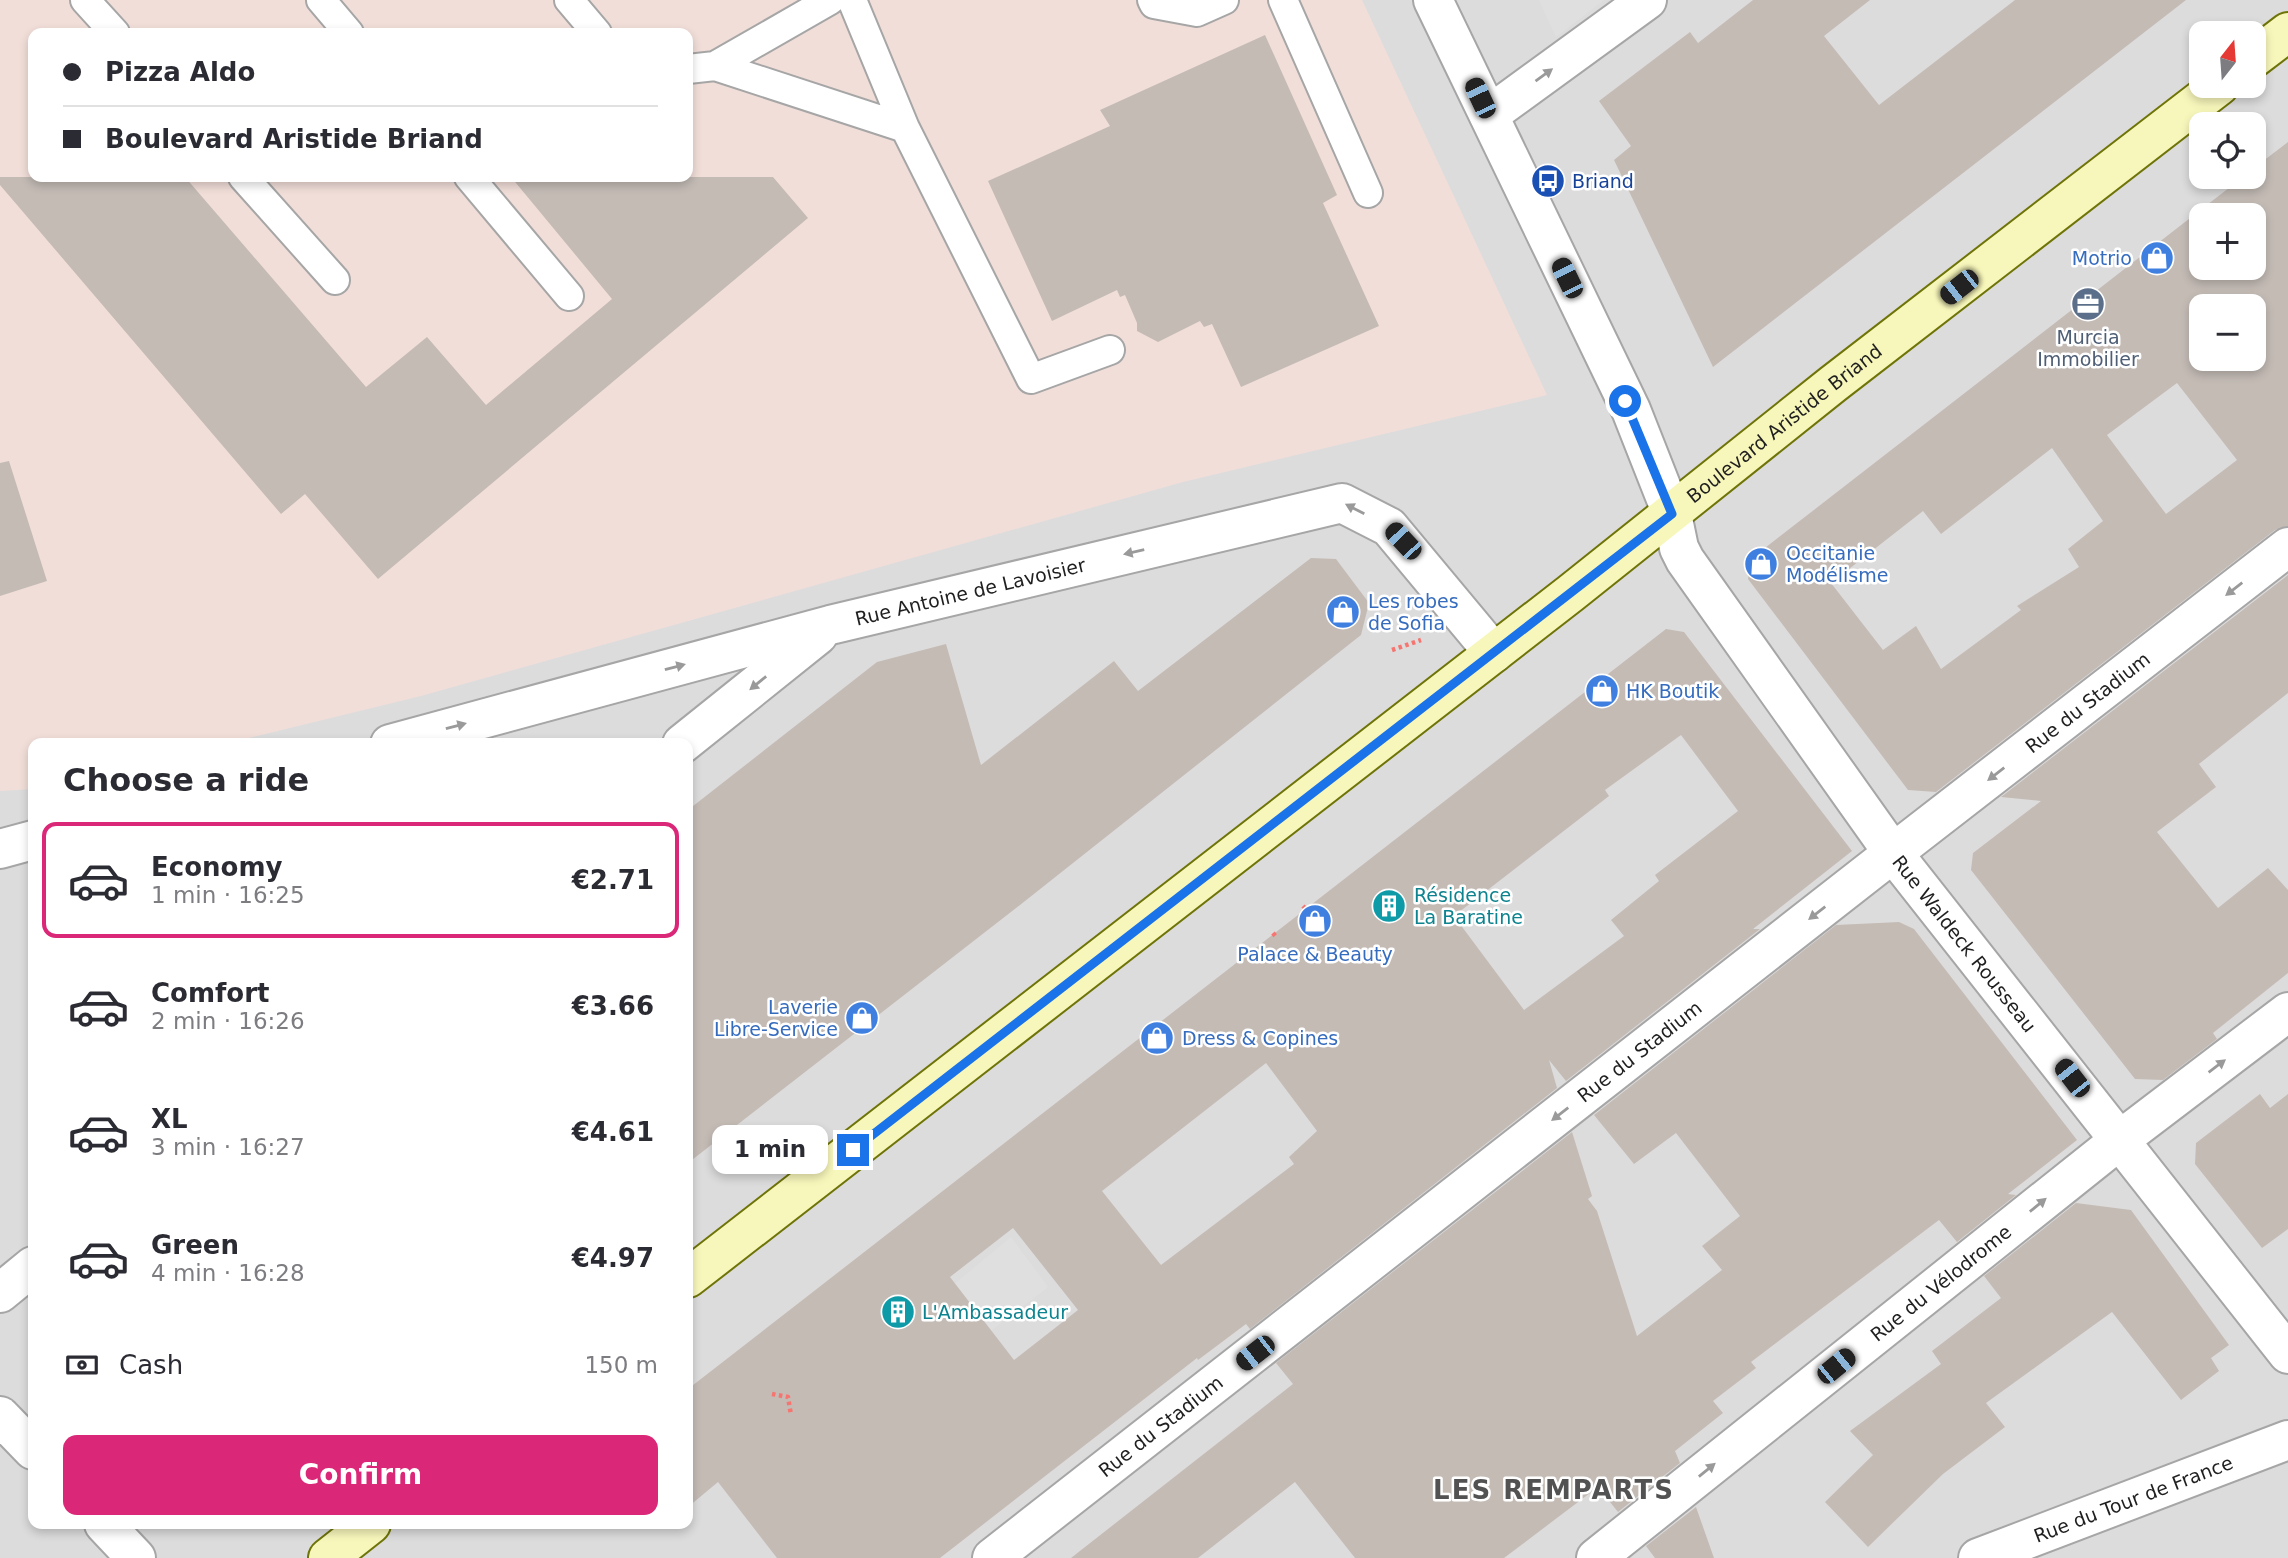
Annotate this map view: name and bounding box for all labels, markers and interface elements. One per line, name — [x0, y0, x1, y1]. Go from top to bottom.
north arrow — [2189, 21, 2266, 98]
map controls — [2189, 21, 2266, 371]
text: Pizza Aldo — [105, 57, 255, 87]
one-way arrow — [1535, 68, 1553, 82]
car — [1462, 75, 1499, 121]
button: locate — [2189, 112, 2266, 189]
text: Boulevard Aristide Briand — [105, 124, 483, 154]
bus stop icon: Briand — [1529, 162, 1567, 200]
place label: Briand — [1572, 170, 1634, 192]
button: + — [2189, 203, 2266, 280]
shop icon: Motrio — [2138, 239, 2176, 277]
place label: Motrio — [2072, 247, 2132, 269]
car — [1549, 255, 1586, 301]
car — [1936, 266, 1983, 308]
office icon: Murcia Immobilier — [2069, 285, 2107, 323]
button: − — [2189, 294, 2266, 371]
place label: Murcia Immobilier — [2037, 326, 2139, 370]
street label: Boulevard Aristide Briand — [1682, 339, 1886, 507]
route start — [1609, 385, 1641, 417]
one-way arrow — [1345, 504, 1365, 515]
car — [1381, 518, 1426, 564]
place label: Occitanie Modélisme — [1786, 542, 1888, 586]
shop icon: Occitanie Modélisme — [1742, 545, 1780, 583]
one-way arrow — [1123, 547, 1145, 558]
street label: Rue Antoine de Lavoisier — [853, 553, 1088, 630]
one-way arrow — [2225, 582, 2243, 596]
place label: Les robes de Sofia — [1368, 590, 1459, 634]
shop icon: Les robes de Sofia — [1324, 593, 1362, 631]
street label: Rue du Stadium — [2021, 647, 2154, 757]
one-way arrow — [665, 661, 686, 671]
shop icon: HK Boutik — [1583, 672, 1621, 710]
one-way arrow — [749, 675, 766, 690]
place label: HK Boutik — [1626, 680, 1719, 702]
one-way arrow — [445, 720, 467, 731]
text: Choose a ride — [63, 761, 309, 799]
one-way arrow — [1988, 766, 2006, 781]
icon: car — [67, 849, 130, 912]
street label: Rue Waldeck Rousseau — [1888, 851, 2041, 1037]
text: Economy — [151, 852, 282, 882]
text: €2.71 — [572, 865, 654, 895]
text: 1 min · 16:25 — [151, 882, 305, 908]
place label: Résidence La Baratine — [1414, 884, 1523, 928]
building icon: Résidence La Baratine — [1370, 887, 1408, 925]
shop icon: Palace & Beauty — [1296, 902, 1334, 940]
one-way arrow — [1808, 906, 1826, 921]
place label: Palace & Beauty — [1237, 943, 1393, 965]
icon: car — [67, 975, 130, 1038]
text: Comfort — [151, 978, 269, 1008]
text: €3.66 — [572, 991, 654, 1021]
place label: Laverie Libre-Service — [714, 996, 838, 1040]
street label: Rue du Stadium — [1573, 996, 1706, 1107]
shop icon: Laverie Libre-Service — [843, 999, 881, 1037]
text: 2 min · 16:26 — [151, 1008, 305, 1034]
shop icon: Dress & Copines — [1138, 1019, 1176, 1057]
place label: Dress & Copines — [1182, 1027, 1338, 1049]
car — [2051, 1055, 2094, 1101]
one-way arrow — [2208, 1059, 2226, 1073]
icon: car — [67, 1101, 130, 1164]
text: XL — [151, 1104, 188, 1134]
one-way arrow — [1552, 1106, 1570, 1121]
text: €4.61 — [572, 1117, 654, 1147]
callout: 1 min — [713, 1126, 828, 1174]
text: 3 min · 16:27 — [151, 1134, 305, 1160]
route end — [837, 1134, 869, 1166]
text: 1 min — [734, 1136, 806, 1162]
one-way arrow — [2028, 1198, 2046, 1213]
street label: Rue du Vélodrome — [1866, 1220, 2015, 1346]
icon: car — [67, 1227, 130, 1290]
text: Green — [151, 1230, 239, 1260]
text: €4.97 — [572, 1243, 654, 1273]
text: 4 min · 16:28 — [151, 1260, 305, 1286]
building icon: L'Ambassadeur — [879, 1293, 917, 1331]
place label: L'Ambassadeur — [922, 1301, 1068, 1323]
car — [1232, 1332, 1279, 1374]
car — [1814, 1345, 1859, 1387]
icon: cash — [63, 1346, 101, 1384]
text: Cash — [119, 1350, 183, 1380]
text: 150 m — [584, 1352, 658, 1378]
street label: Rue du Stadium — [1094, 1371, 1227, 1481]
button: Confirm — [63, 1435, 658, 1515]
street label: Rue du Tour de France — [2031, 1451, 2236, 1547]
one-way arrow — [1697, 1462, 1715, 1477]
district label: LES REMPARTS — [1433, 1475, 1675, 1505]

